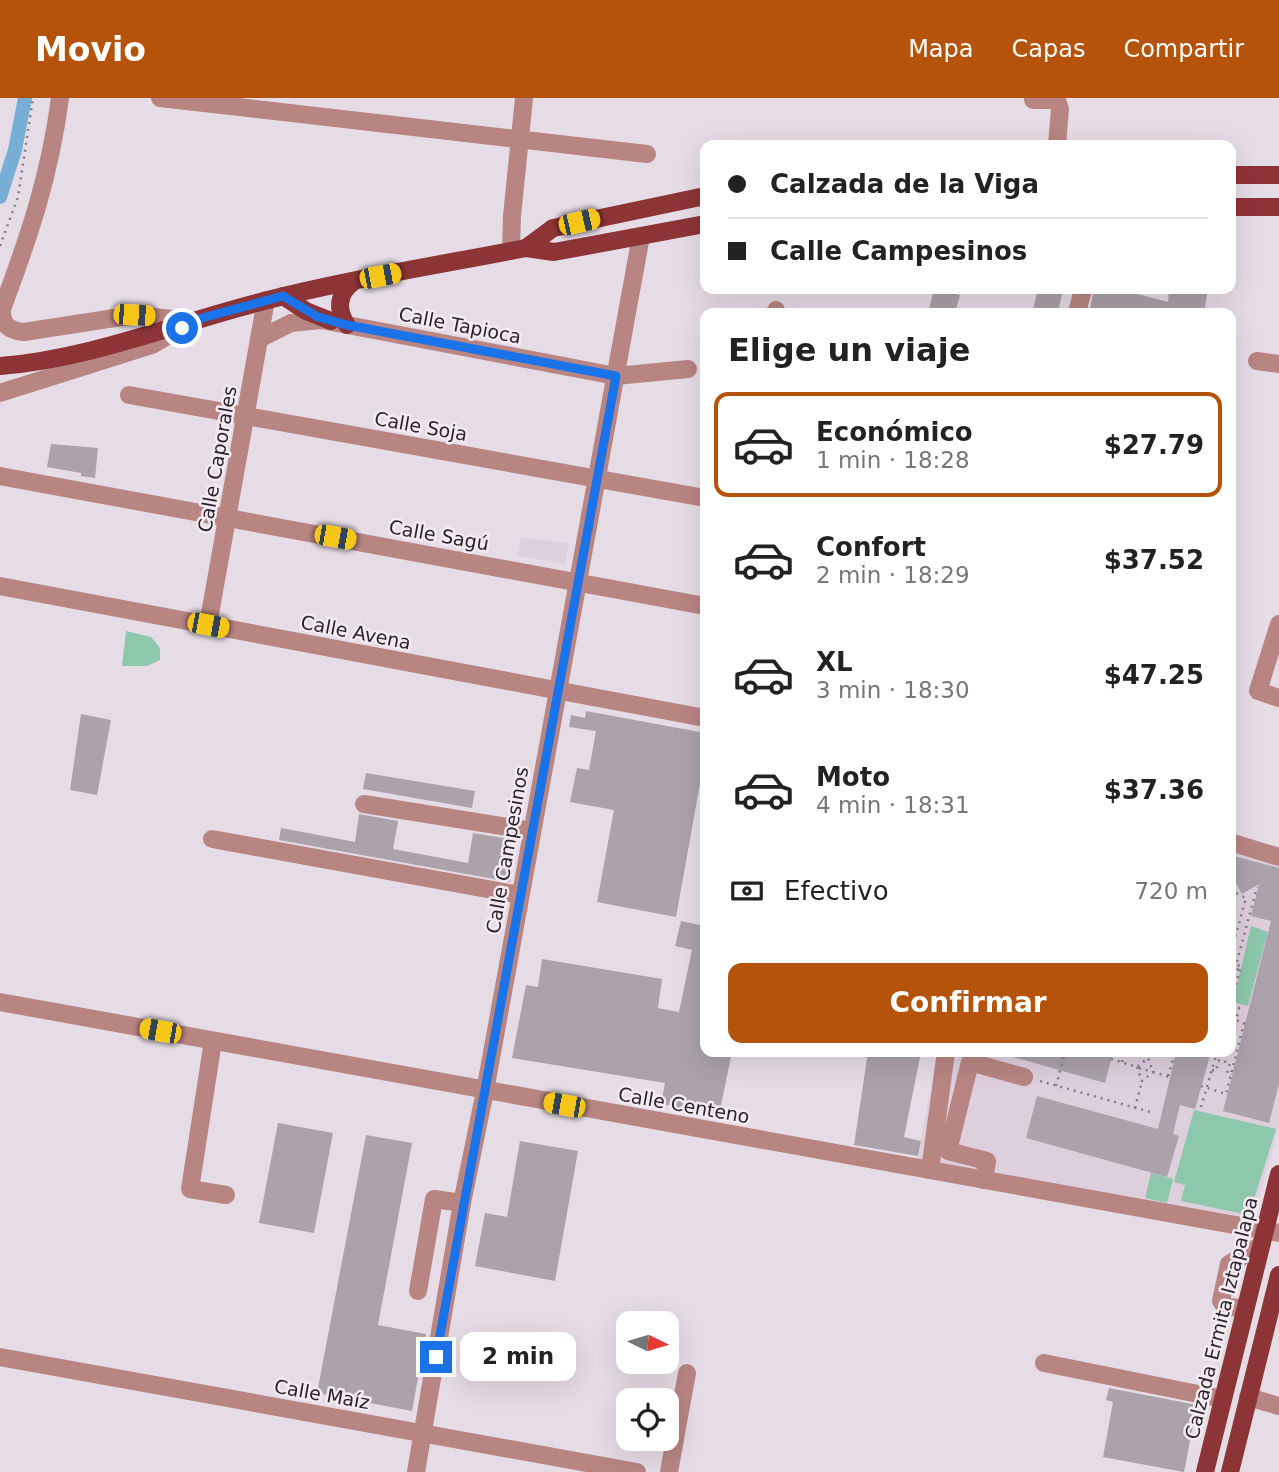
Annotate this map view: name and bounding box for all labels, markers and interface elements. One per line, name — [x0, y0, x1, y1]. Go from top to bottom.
text: Movio — [35, 30, 146, 69]
text: Mapa — [908, 35, 974, 63]
text: Capas — [1012, 35, 1085, 63]
text: Compartir — [1123, 35, 1244, 63]
text: Calzada de la Viga — [770, 169, 1039, 199]
car — [557, 207, 602, 237]
text: Calle Campesinos — [770, 236, 1027, 266]
car — [358, 262, 403, 290]
street label: Calle Tapioca — [397, 302, 523, 348]
car — [113, 303, 156, 327]
route start — [166, 312, 198, 344]
text: Elige un viaje — [728, 331, 970, 369]
street label: Calle Caporales — [193, 384, 241, 534]
street label: Calle Soja — [373, 407, 469, 445]
icon: car — [732, 413, 795, 476]
text: Económico — [816, 417, 973, 447]
text: $27.79 — [1104, 430, 1204, 460]
text: 1 min · 18:28 — [816, 447, 970, 473]
street label: Calle Sagú — [387, 515, 491, 555]
car — [313, 523, 358, 551]
icon: car — [732, 528, 795, 591]
text: Confort — [816, 532, 926, 562]
text: $37.52 — [1104, 545, 1204, 575]
text: 2 min · 18:29 — [816, 562, 970, 588]
car — [186, 611, 231, 639]
street label: Calle Avena — [299, 611, 413, 653]
icon: car — [732, 643, 795, 706]
text: XL — [816, 647, 853, 677]
text: $47.25 — [1104, 660, 1204, 690]
text: 3 min · 18:30 — [816, 677, 970, 703]
icon: car — [732, 758, 795, 821]
text: Moto — [816, 762, 890, 792]
street label: Calle Campesinos — [481, 765, 533, 935]
text: $37.36 — [1104, 775, 1204, 805]
text: 4 min · 18:31 — [816, 792, 970, 818]
icon: cash — [728, 872, 766, 910]
text: Efectivo — [784, 876, 889, 906]
text: 720 m — [1134, 878, 1208, 904]
button: Confirmar — [728, 963, 1208, 1043]
car — [138, 1017, 183, 1045]
street label: Calle Centeno — [617, 1083, 751, 1127]
car — [542, 1091, 587, 1119]
street label: Calzada Ermita Iztapalapa — [1180, 1195, 1262, 1441]
north arrow — [616, 1311, 679, 1374]
map controls — [616, 1311, 679, 1451]
callout: 2 min — [460, 1332, 576, 1382]
route end — [420, 1341, 452, 1373]
text: 2 min — [482, 1343, 554, 1369]
street label: Calle Maíz — [273, 1375, 371, 1413]
button: locate — [616, 1388, 679, 1451]

